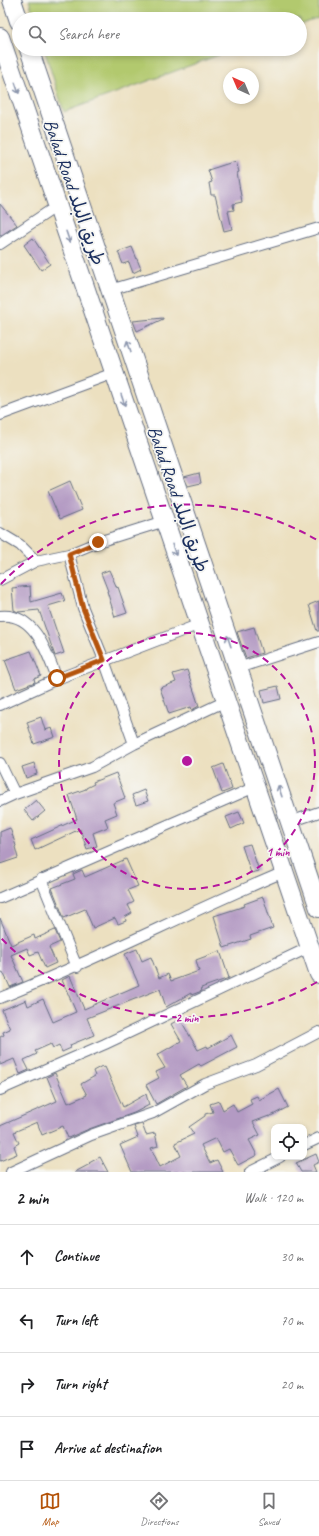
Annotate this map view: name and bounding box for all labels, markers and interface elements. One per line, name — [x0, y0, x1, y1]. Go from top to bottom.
search box — [12, 12, 307, 56]
icon: search — [26, 23, 48, 45]
text: Search here — [58, 25, 119, 44]
north arrow — [223, 68, 259, 104]
one-way arrow — [14, 81, 21, 94]
street label: Balad Road طريق البلد — [38, 116, 110, 269]
one-way arrow — [65, 231, 72, 244]
one-way arrow — [125, 339, 132, 352]
one-way arrow — [120, 394, 128, 406]
street label: Balad Road طريق البلد — [142, 423, 214, 576]
route end — [89, 533, 107, 551]
one-way arrow — [171, 543, 179, 555]
one-way arrow — [225, 635, 232, 648]
route start — [48, 669, 66, 687]
centre of rings — [180, 754, 194, 768]
one-way arrow — [275, 785, 283, 797]
text: 1 min — [267, 844, 290, 860]
text: 2 min — [176, 1010, 199, 1026]
map controls — [271, 1124, 307, 1160]
button: locate — [271, 1124, 307, 1160]
text: 2 min — [16, 1188, 49, 1209]
text: Walk · 120 m — [244, 1190, 303, 1206]
icon: ahead — [16, 1246, 38, 1268]
text: Continue — [54, 1247, 99, 1266]
text: 30 m — [281, 1249, 303, 1265]
icon: left — [16, 1310, 38, 1332]
text: Turn left — [54, 1311, 97, 1330]
text: 70 m — [281, 1313, 303, 1329]
icon: right — [16, 1374, 38, 1396]
text: Turn right — [54, 1375, 107, 1394]
text: 20 m — [281, 1377, 303, 1393]
icon: arrive — [16, 1438, 38, 1460]
text: Arrive at destination — [54, 1439, 161, 1458]
tab: Map — [39, 1490, 61, 1528]
tab: Directions — [140, 1490, 179, 1528]
tab: Saved — [258, 1490, 280, 1528]

